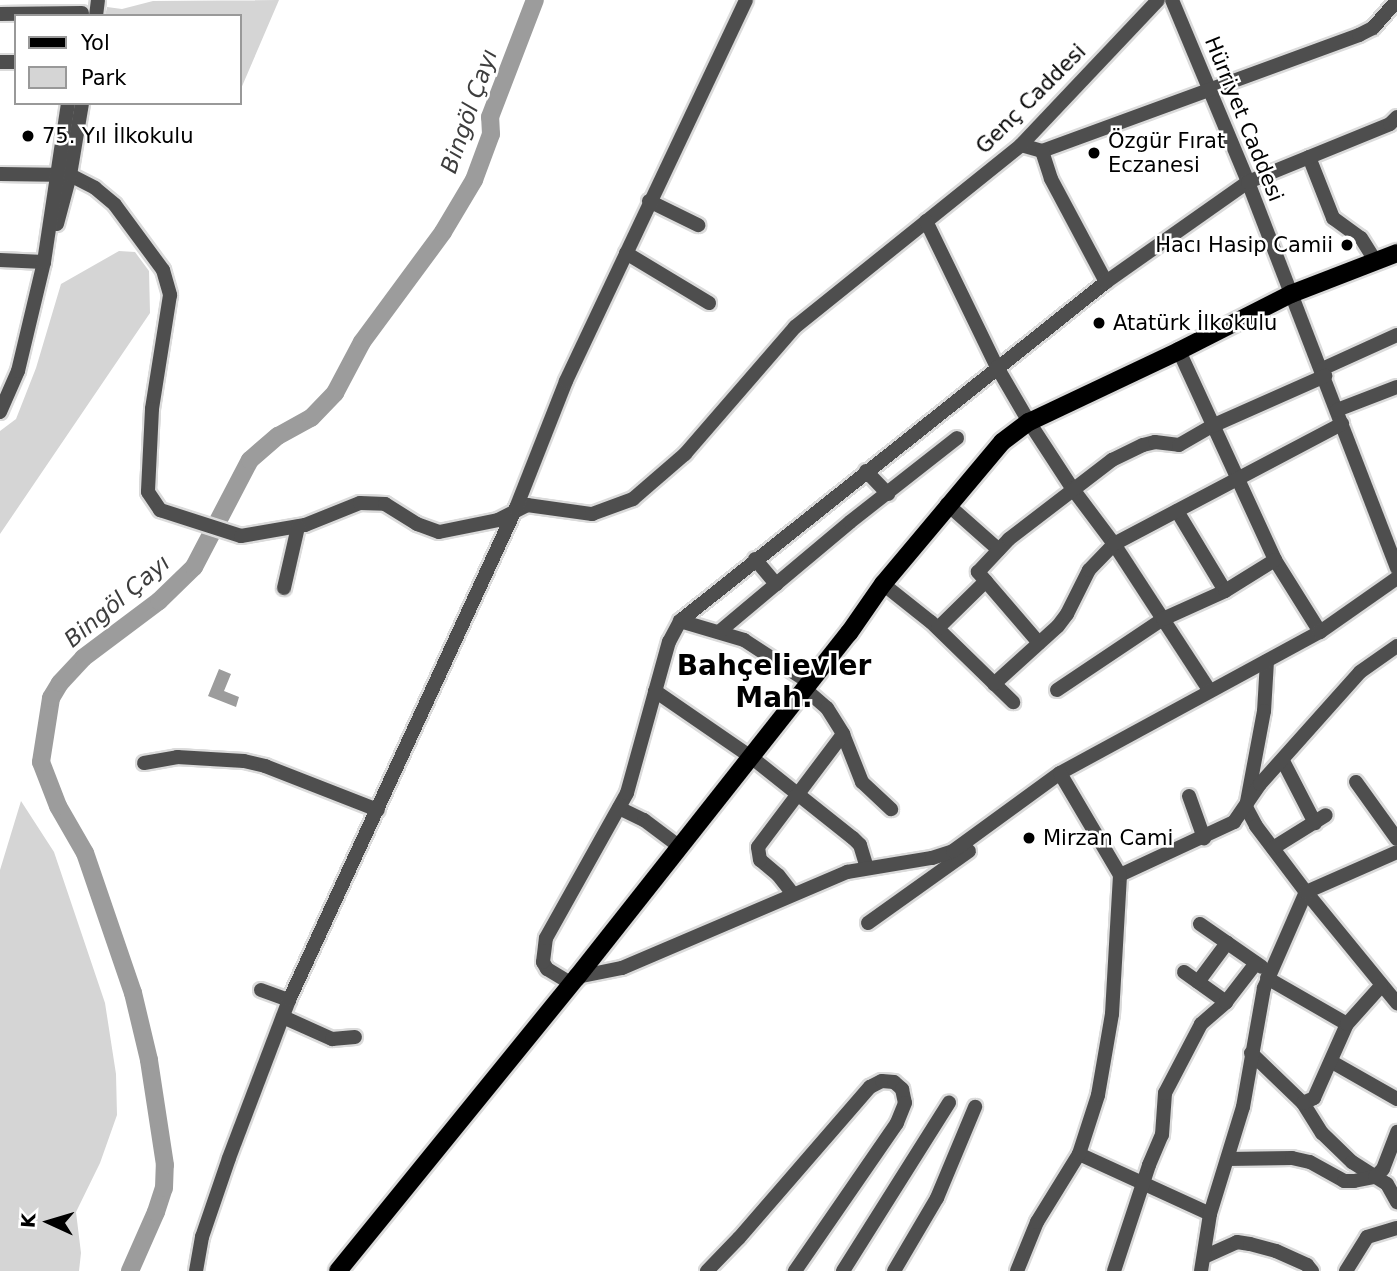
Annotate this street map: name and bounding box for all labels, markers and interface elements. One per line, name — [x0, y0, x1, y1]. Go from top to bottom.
legend — [14, 14, 242, 105]
text: Yol — [81, 31, 110, 55]
street label: Hürriyet Caddesi — [1199, 33, 1289, 205]
street label: Genç Caddesi — [971, 39, 1091, 159]
water label: Bingöl Çayı — [435, 45, 503, 177]
text: Park — [81, 66, 126, 90]
place label: 75. Yıl İlkokulu — [42, 123, 194, 149]
marker: 75. Yıl İlkokulu — [20, 128, 36, 144]
place label: Özgür Fırat Eczanesi — [1108, 128, 1225, 178]
marker: Özgür Fırat Eczanesi — [1086, 145, 1102, 161]
place label: Hacı Hasip Camii — [1155, 232, 1333, 258]
marker: Hacı Hasip Camii — [1339, 237, 1355, 253]
place label: Atatürk İlkokulu — [1113, 310, 1277, 336]
marker: Atatürk İlkokulu — [1091, 315, 1107, 331]
water label: Bingöl Çayı — [59, 549, 175, 653]
district label: Bahçelievler Mah. — [677, 649, 871, 715]
place label: Mirzan Cami — [1043, 825, 1173, 851]
marker: Mirzan Cami — [1021, 830, 1037, 846]
north arrow — [14, 1187, 84, 1257]
text: K — [17, 1212, 40, 1229]

